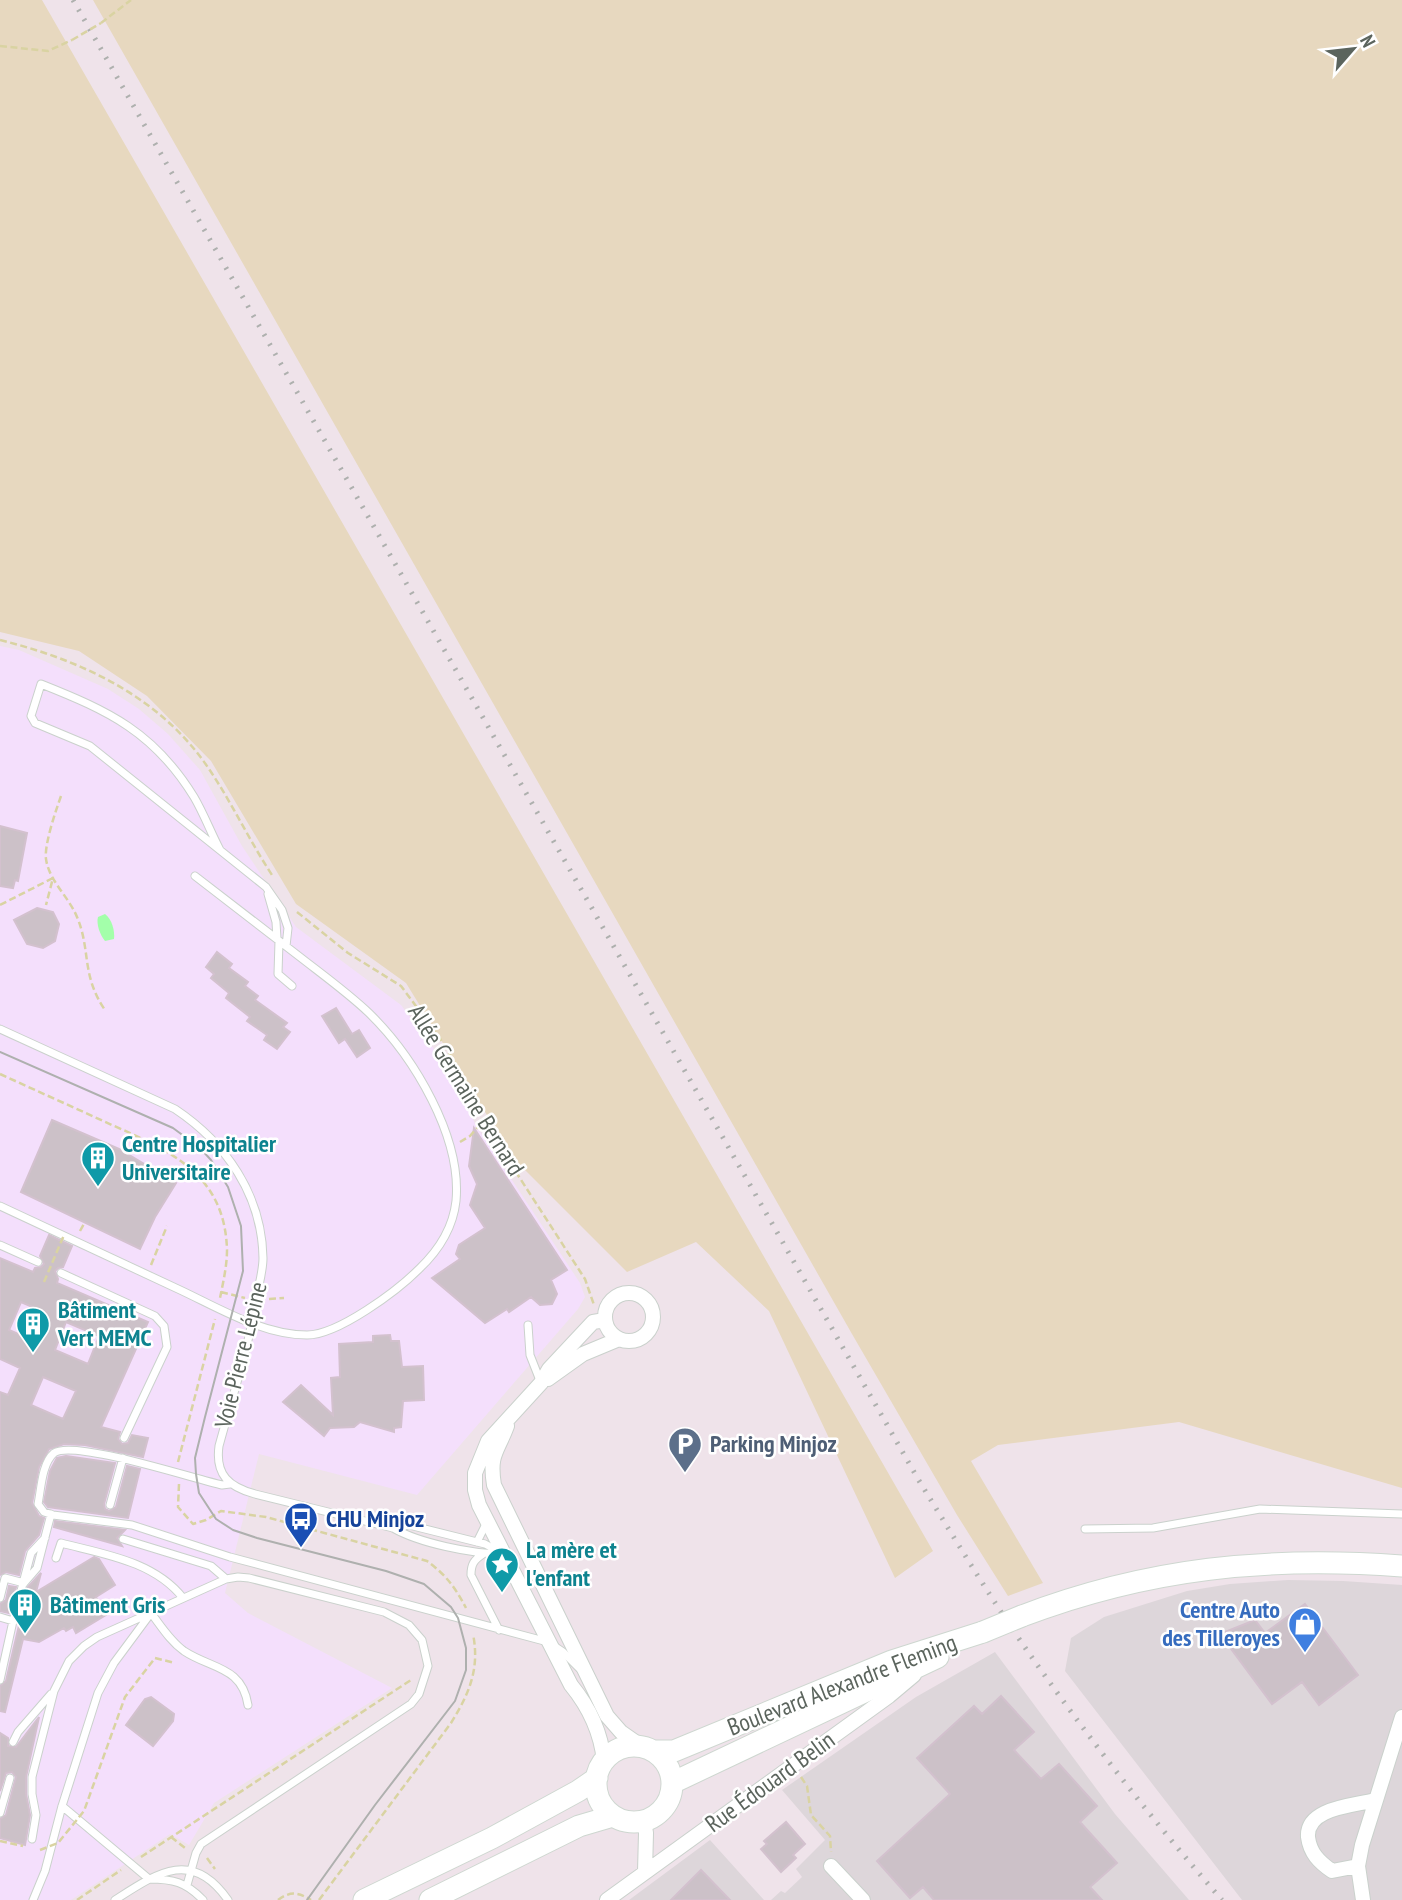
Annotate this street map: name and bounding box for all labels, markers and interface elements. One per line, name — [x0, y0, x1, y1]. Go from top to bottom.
north arrow — [1318, 14, 1388, 84]
text: N — [1355, 31, 1381, 51]
street label: Allée Germaine Bernard — [401, 998, 532, 1181]
place label: Centre Hospitalier Universitaire — [122, 1128, 277, 1187]
building icon: Centre Hospitalier Universitaire — [79, 1139, 117, 1188]
street label: Voie Pierre Lépine — [207, 1279, 274, 1432]
place label: Bâtiment Vert MEMC — [57, 1294, 152, 1353]
building icon: Bâtiment Vert MEMC — [14, 1305, 52, 1354]
parking icon: Parking Minjoz — [666, 1425, 704, 1474]
place label: Parking Minjoz — [710, 1428, 837, 1459]
bus stop icon: CHU Minjoz — [282, 1500, 320, 1549]
place label: CHU Minjoz — [326, 1503, 424, 1534]
place label: La mère et l'enfant — [526, 1534, 617, 1593]
place icon: La mère et l'enfant — [483, 1545, 521, 1594]
building icon: Bâtiment Gris — [6, 1586, 44, 1635]
place label: Bâtiment Gris — [50, 1589, 166, 1620]
place label: Centre Auto des Tilleroyes — [1162, 1594, 1280, 1653]
shop icon: Centre Auto des Tilleroyes — [1286, 1605, 1324, 1654]
street label: Boulevard Alexandre Fleming — [723, 1627, 961, 1743]
street label: Rue Édouard Belin — [699, 1724, 841, 1839]

